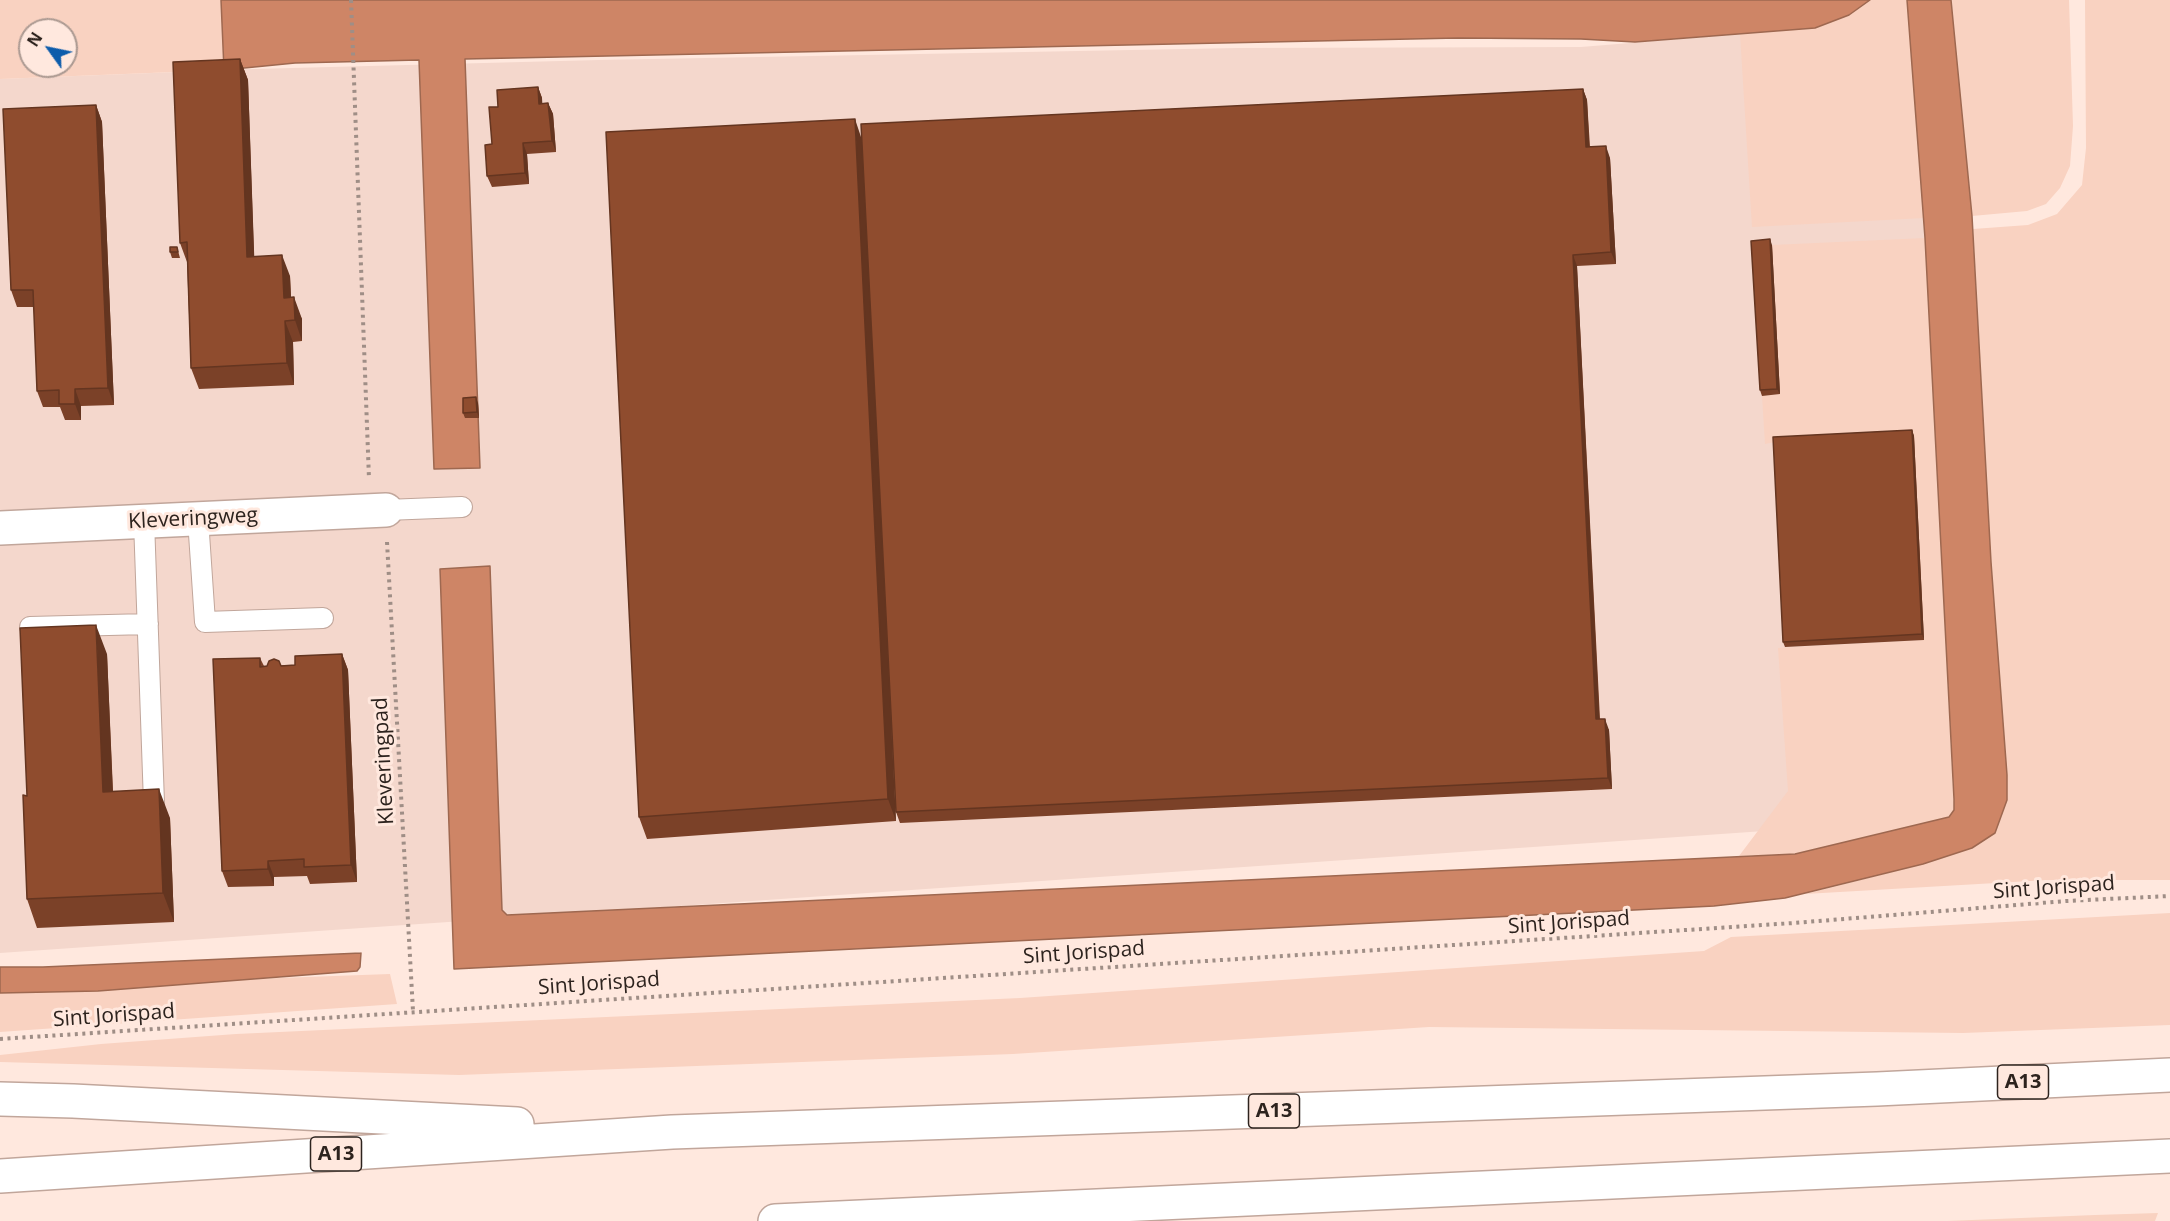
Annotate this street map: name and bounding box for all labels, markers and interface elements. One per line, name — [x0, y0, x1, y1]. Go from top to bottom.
north arrow — [18, 18, 78, 78]
text: N — [22, 28, 47, 51]
street label: Kleveringweg — [127, 503, 259, 535]
street label: Kleveringpad — [368, 697, 400, 825]
street label: Sint Jorispad — [1992, 871, 2116, 905]
street label: Sint Jorispad — [1507, 906, 1631, 940]
street label: Sint Jorispad — [1022, 936, 1146, 970]
street label: Sint Jorispad — [537, 967, 661, 1001]
street label: Sint Jorispad — [52, 999, 176, 1033]
road number: A13 — [1998, 1065, 2048, 1099]
road number: A13 — [1248, 1094, 1300, 1128]
road number: A13 — [310, 1137, 362, 1171]

